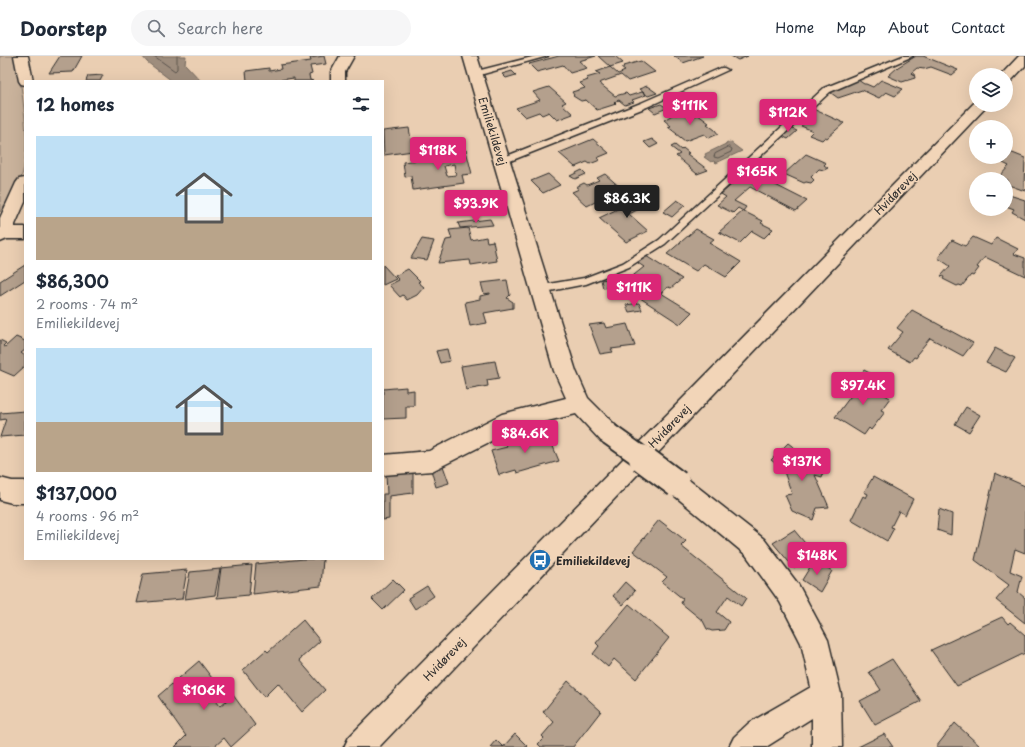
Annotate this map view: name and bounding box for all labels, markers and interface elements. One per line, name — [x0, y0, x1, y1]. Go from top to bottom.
search box — [131, 10, 411, 46]
text: Doorstep — [20, 14, 107, 42]
text: Search here — [177, 16, 263, 39]
icon: search — [145, 17, 167, 39]
text: Home — [775, 17, 814, 38]
text: Map — [836, 17, 866, 38]
text: About — [888, 17, 929, 38]
text: Contact — [951, 17, 1005, 38]
map controls — [969, 68, 1013, 216]
button: layers — [969, 68, 1013, 112]
text: 12 homes — [36, 91, 114, 117]
pin: $111K — [662, 92, 718, 126]
icon: filters — [350, 93, 372, 115]
street label: Emiliekildevej — [475, 95, 511, 167]
text: $111K — [672, 95, 708, 114]
pin: $112K — [760, 99, 816, 133]
text: $112K — [769, 102, 807, 121]
button: + — [969, 120, 1013, 164]
pin: $118K — [410, 137, 466, 171]
text: $118K — [419, 140, 457, 159]
pin: $165K — [729, 158, 785, 192]
text: $165K — [737, 161, 778, 180]
icon: home — [168, 162, 240, 234]
street label: Hvidørevej — [870, 167, 920, 219]
button: − — [969, 172, 1013, 216]
pin: $86.3K — [594, 185, 660, 219]
text: $86.3K — [603, 188, 651, 207]
pin: $93.9K — [443, 190, 509, 224]
text: $93.9K — [453, 193, 499, 212]
text: $86,300 — [36, 268, 109, 294]
pin: $111K — [606, 274, 662, 308]
text: $111K — [616, 277, 652, 296]
text: 2 rooms · 74 m² — [36, 294, 138, 313]
text: Emiliekildevej — [36, 313, 120, 332]
pin: $97.4K — [830, 372, 896, 406]
icon: home — [168, 374, 240, 446]
text: $97.4K — [840, 375, 886, 394]
street label: Hvidørevej — [644, 400, 694, 452]
pin: $84.6K — [492, 420, 558, 454]
text: $84.6K — [501, 423, 549, 442]
pin: $137K — [774, 448, 830, 482]
text: $137K — [782, 451, 822, 470]
text: $137,000 — [36, 480, 117, 506]
text: 4 rooms · 96 m² — [36, 506, 139, 525]
text: Emiliekildevej — [36, 525, 120, 544]
pin: $148K — [789, 542, 845, 576]
text: $148K — [797, 545, 837, 564]
bus stop icon: Emiliekildevej — [527, 547, 553, 573]
place label: Emiliekildevej — [556, 552, 631, 569]
street label: Hvidørevej — [419, 633, 469, 685]
pin: $106K — [176, 677, 232, 711]
text: $106K — [182, 680, 226, 699]

